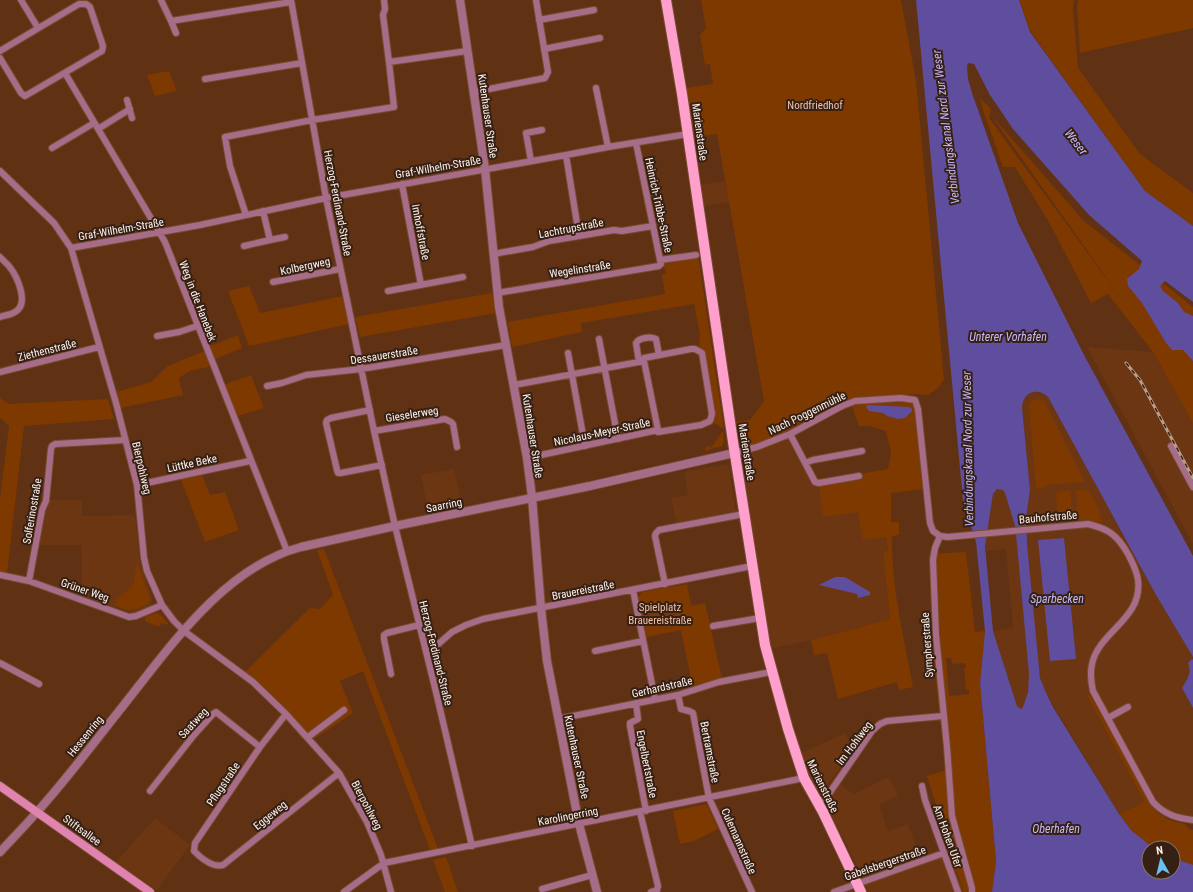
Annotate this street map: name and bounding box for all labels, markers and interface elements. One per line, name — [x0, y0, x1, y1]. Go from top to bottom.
water label: Verbindungskanal Nord zur Weser — [930, 49, 962, 205]
street label: Kutenhauser Straße — [475, 73, 500, 159]
park label: Nordfriedhof — [787, 99, 843, 112]
street label: Marienstraße — [689, 103, 710, 161]
water label: Weser — [1062, 126, 1091, 158]
street label: Herzog-Ferdinand-Straße — [321, 149, 354, 257]
street label: Graf-Wilhelm-Straße — [394, 154, 482, 181]
street label: Heinrich-Tribbe-Straße — [642, 156, 675, 254]
street label: Imhoffstraße — [409, 203, 432, 261]
street label: Graf-Wilhelm-Straße — [77, 216, 165, 243]
street label: Lachtrupstraße — [538, 216, 605, 241]
street label: Kolbergweg — [279, 255, 331, 278]
street label: Wegelinstraße — [548, 258, 612, 281]
street label: Weg in die Hanebek — [176, 259, 219, 343]
water label: Unterer Vorhafen — [969, 330, 1047, 344]
street label: Ziethenstraße — [16, 337, 78, 364]
street label: Dessauerstraße — [349, 344, 419, 367]
water label: Verbindungskanal Nord zur Weser — [960, 371, 976, 527]
street label: Nach Poggenmühle — [766, 389, 848, 438]
street label: Kutenhauser Straße — [519, 393, 546, 479]
street label: Gieselerweg — [385, 404, 439, 425]
street label: Nicolaus-Meyer-Straße — [553, 416, 651, 449]
street label: Marienstraße — [736, 423, 757, 481]
street label: Bierpohlweg — [129, 441, 154, 496]
street label: Lüttke Beke — [166, 452, 218, 475]
street label: Solferinostraße — [20, 477, 45, 545]
street label: Saarring — [425, 496, 463, 515]
street label: Bauhofstraße — [1018, 508, 1078, 527]
street label: Grüner Weg — [59, 576, 111, 605]
street label: Brauereistraße — [551, 578, 615, 603]
water label: Sparbecken — [1030, 592, 1084, 606]
street label: Herzog-Ferdinand-Straße — [416, 599, 455, 707]
park label: Spielplatz Brauereistraße — [628, 601, 692, 627]
street label: Sympherstraße — [919, 612, 936, 678]
street label: Gerhardstraße — [631, 674, 694, 701]
street label: Saatweg — [176, 705, 211, 741]
street label: Hessenring — [65, 713, 106, 759]
street label: Kutenhauser Straße — [561, 714, 592, 800]
street label: Im Hohlweg — [834, 719, 875, 768]
street label: Bertramstraße — [697, 720, 722, 784]
street label: Engelbertstraße — [634, 729, 659, 799]
street label: Marienstraße — [804, 758, 841, 815]
street label: Pflugstraße — [204, 760, 243, 809]
street label: Bierpohlweg — [348, 779, 385, 832]
street label: Eggeweg — [251, 798, 290, 833]
street label: Am Hohen Ufer — [930, 803, 965, 870]
street label: Karolingerring — [537, 804, 599, 829]
street label: Culemannstraße — [718, 806, 759, 876]
street label: Stiftsallee — [60, 812, 103, 849]
water label: Oberhafen — [1032, 822, 1080, 836]
north arrow — [1141, 840, 1181, 880]
street label: Gabelsbergerstraße — [843, 843, 928, 883]
text: N — [1155, 844, 1164, 857]

